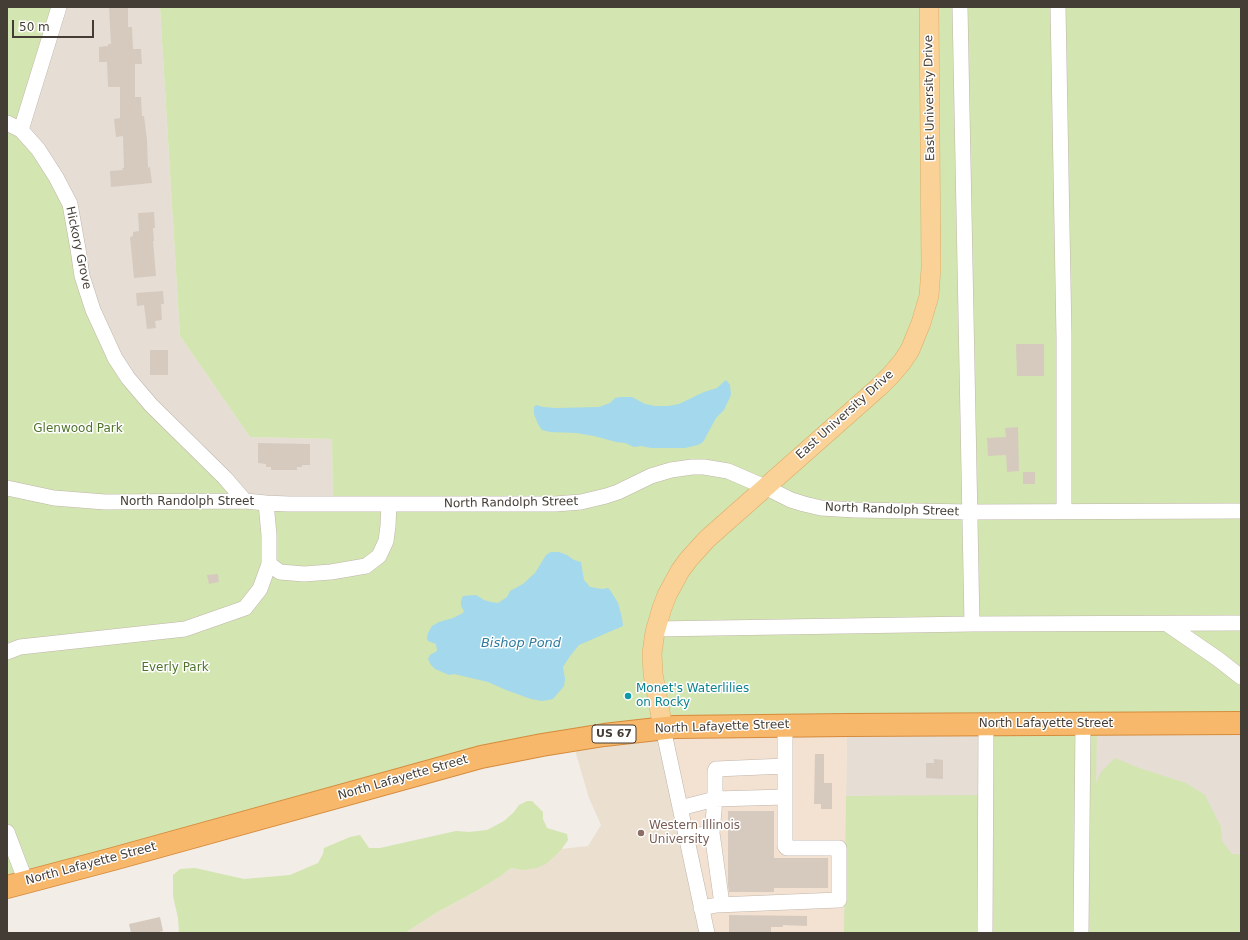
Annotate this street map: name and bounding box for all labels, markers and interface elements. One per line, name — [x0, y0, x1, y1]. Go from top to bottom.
scale bar — [14, 12, 96, 38]
text: 50 m — [19, 20, 50, 34]
street label: East University Drive — [922, 35, 938, 161]
street label: Hickory Grove — [62, 205, 94, 291]
street label: East University Drive — [793, 367, 897, 463]
park label: Glenwood Park — [33, 422, 123, 436]
street label: North Randolph Street — [120, 495, 254, 509]
street label: North Randolph Street — [444, 495, 578, 511]
street label: North Randolph Street — [825, 500, 959, 520]
water label: Bishop Pond — [481, 636, 561, 652]
park label: Everly Park — [141, 661, 209, 675]
place label: Monet's Waterlilies on Rocky — [636, 682, 749, 710]
marker: Monet's Waterlilies on Rocky — [623, 691, 633, 701]
street label: North Lafayette Street — [655, 717, 789, 737]
street label: North Lafayette Street — [979, 717, 1113, 731]
road number: US 67 — [592, 725, 636, 743]
street label: North Lafayette Street — [336, 753, 470, 803]
place label: Western Illinois University — [649, 819, 740, 847]
marker: Western Illinois University — [636, 828, 646, 838]
street label: North Lafayette Street — [24, 840, 158, 888]

